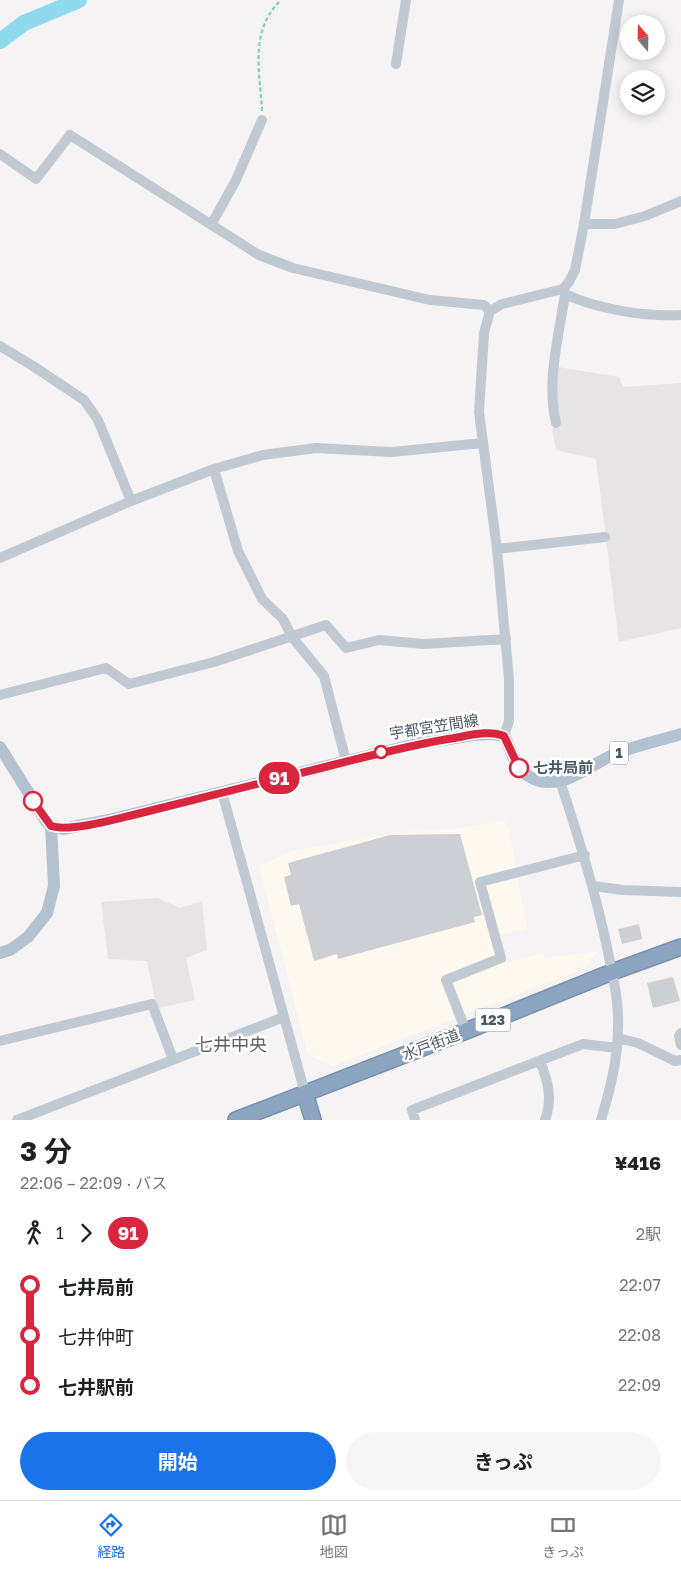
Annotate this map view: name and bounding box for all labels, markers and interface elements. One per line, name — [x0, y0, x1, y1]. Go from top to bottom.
north arrow — [620, 15, 665, 60]
map controls — [620, 15, 665, 115]
button: layers — [620, 70, 665, 115]
street label: 宇都宮笠間線 — [388, 710, 480, 742]
road number: 1 — [610, 741, 628, 764]
unlabelled marker — [374, 745, 388, 759]
marker: 七井局前 — [509, 758, 529, 778]
place label: 七井局前 — [533, 758, 593, 776]
line badge: 91 — [256, 762, 302, 794]
text: 91 — [269, 767, 289, 789]
unlabelled marker — [23, 791, 43, 811]
road number: 123 — [476, 1008, 510, 1032]
street label: 水戸街道 — [399, 1025, 462, 1063]
district label: 七井中央 — [195, 1033, 267, 1055]
text: 3 分 — [20, 1134, 72, 1167]
text: ¥416 — [615, 1151, 661, 1174]
text: 22:06 – 22:09 · バス — [20, 1173, 167, 1193]
icon: walk — [20, 1219, 48, 1247]
icon: forward — [72, 1219, 100, 1247]
text: 91 — [118, 1222, 138, 1244]
text: 1 — [56, 1223, 64, 1243]
text: 2駅 — [636, 1224, 661, 1244]
text: 七井局前 — [58, 1275, 134, 1298]
text: 22:07 — [619, 1275, 661, 1295]
text: 七井仲町 — [58, 1325, 134, 1348]
text: 22:08 — [618, 1325, 661, 1345]
text: 七井駅前 — [58, 1375, 134, 1398]
text: 22:09 — [618, 1375, 661, 1395]
button: 開始 — [20, 1432, 336, 1490]
button: きっぷ — [346, 1432, 661, 1490]
tab: 経路 — [97, 1511, 125, 1561]
tab: 地図 — [320, 1511, 348, 1561]
tab: きっぷ — [542, 1511, 584, 1561]

